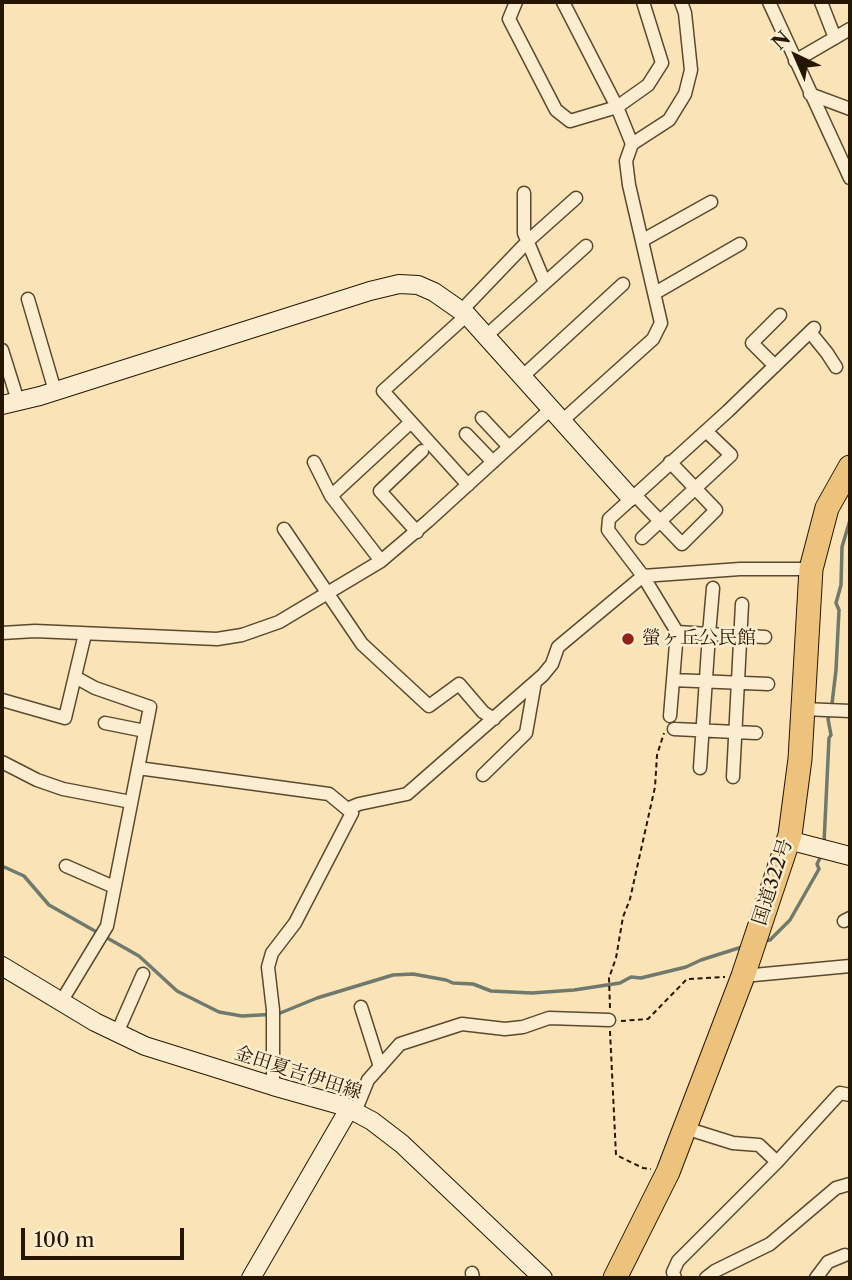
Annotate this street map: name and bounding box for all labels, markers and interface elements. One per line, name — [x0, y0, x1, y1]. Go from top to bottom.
north arrow — [761, 21, 831, 91]
text: N — [767, 27, 795, 55]
place label: 螢ヶ丘公民館 — [642, 628, 756, 650]
marker: 螢ヶ丘公民館 — [620, 631, 636, 647]
street label: 国道322号 — [748, 836, 798, 928]
street label: 金田夏吉伊田線 — [231, 1042, 365, 1104]
scale bar — [24, 1214, 187, 1258]
text: 100 m — [34, 1227, 95, 1252]

